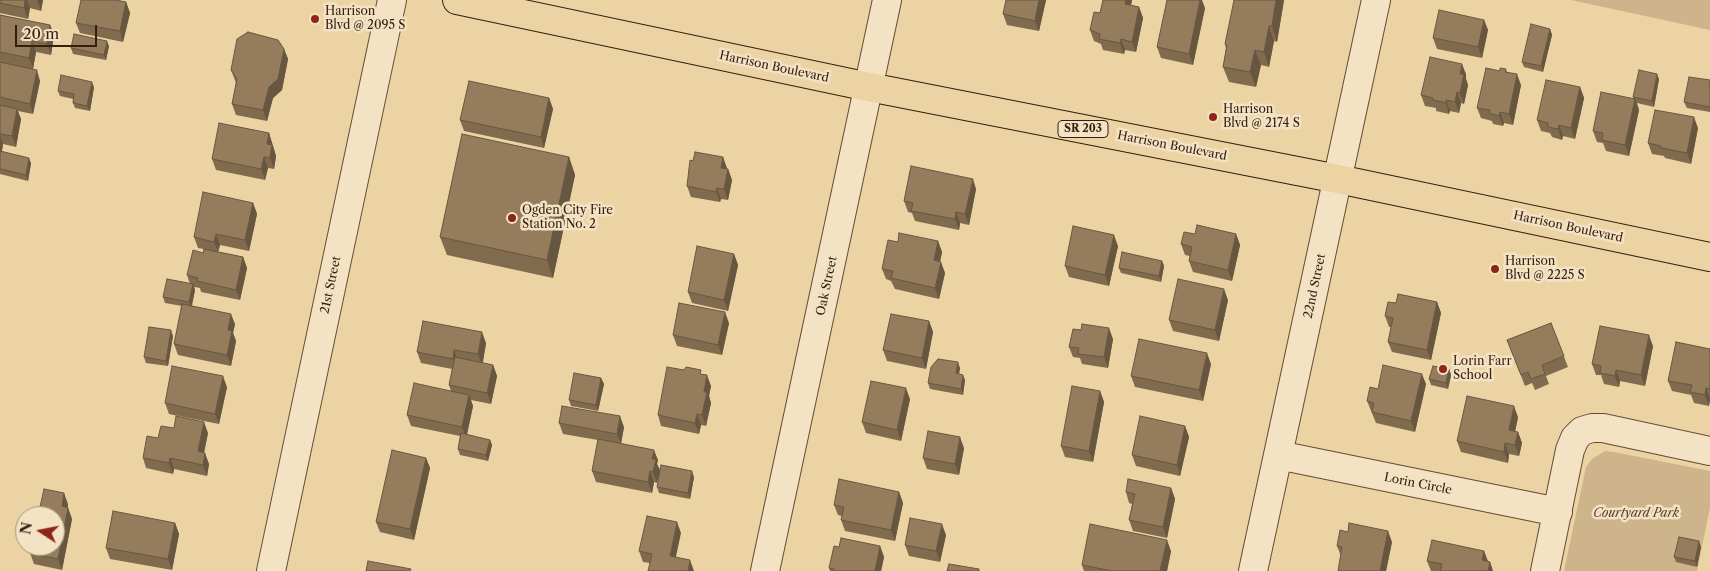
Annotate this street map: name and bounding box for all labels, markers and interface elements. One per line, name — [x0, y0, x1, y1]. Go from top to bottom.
place label: Harrison Blvd @ 2095 S — [325, 5, 406, 33]
marker: Harrison Blvd @ 2095 S — [309, 13, 321, 25]
scale bar — [18, 15, 100, 47]
text: 20 m — [23, 24, 59, 43]
street label: Harrison Boulevard — [718, 48, 830, 86]
place label: Harrison Blvd @ 2174 S — [1223, 103, 1300, 131]
marker: Harrison Blvd @ 2174 S — [1207, 111, 1219, 123]
road number: SR 203 — [1058, 120, 1108, 138]
street label: Harrison Boulevard — [1116, 128, 1228, 164]
place label: Ogden City Fire Station No. 2 — [522, 204, 613, 232]
street label: Harrison Boulevard — [1512, 208, 1624, 246]
marker: Ogden City Fire Station No. 2 — [506, 212, 518, 224]
street label: 22nd Street — [1301, 252, 1329, 320]
street label: 21st Street — [318, 255, 344, 315]
street label: Oak Street — [814, 255, 840, 317]
place label: Harrison Blvd @ 2225 S — [1505, 255, 1585, 283]
marker: Harrison Blvd @ 2225 S — [1489, 263, 1501, 275]
place label: Lorin Farr School — [1453, 355, 1511, 383]
marker: Lorin Farr School — [1437, 363, 1449, 375]
street label: Lorin Circle — [1383, 470, 1453, 498]
north arrow — [15, 506, 65, 556]
park label: Courtyard Park — [1593, 507, 1679, 521]
text: N — [16, 521, 36, 536]

